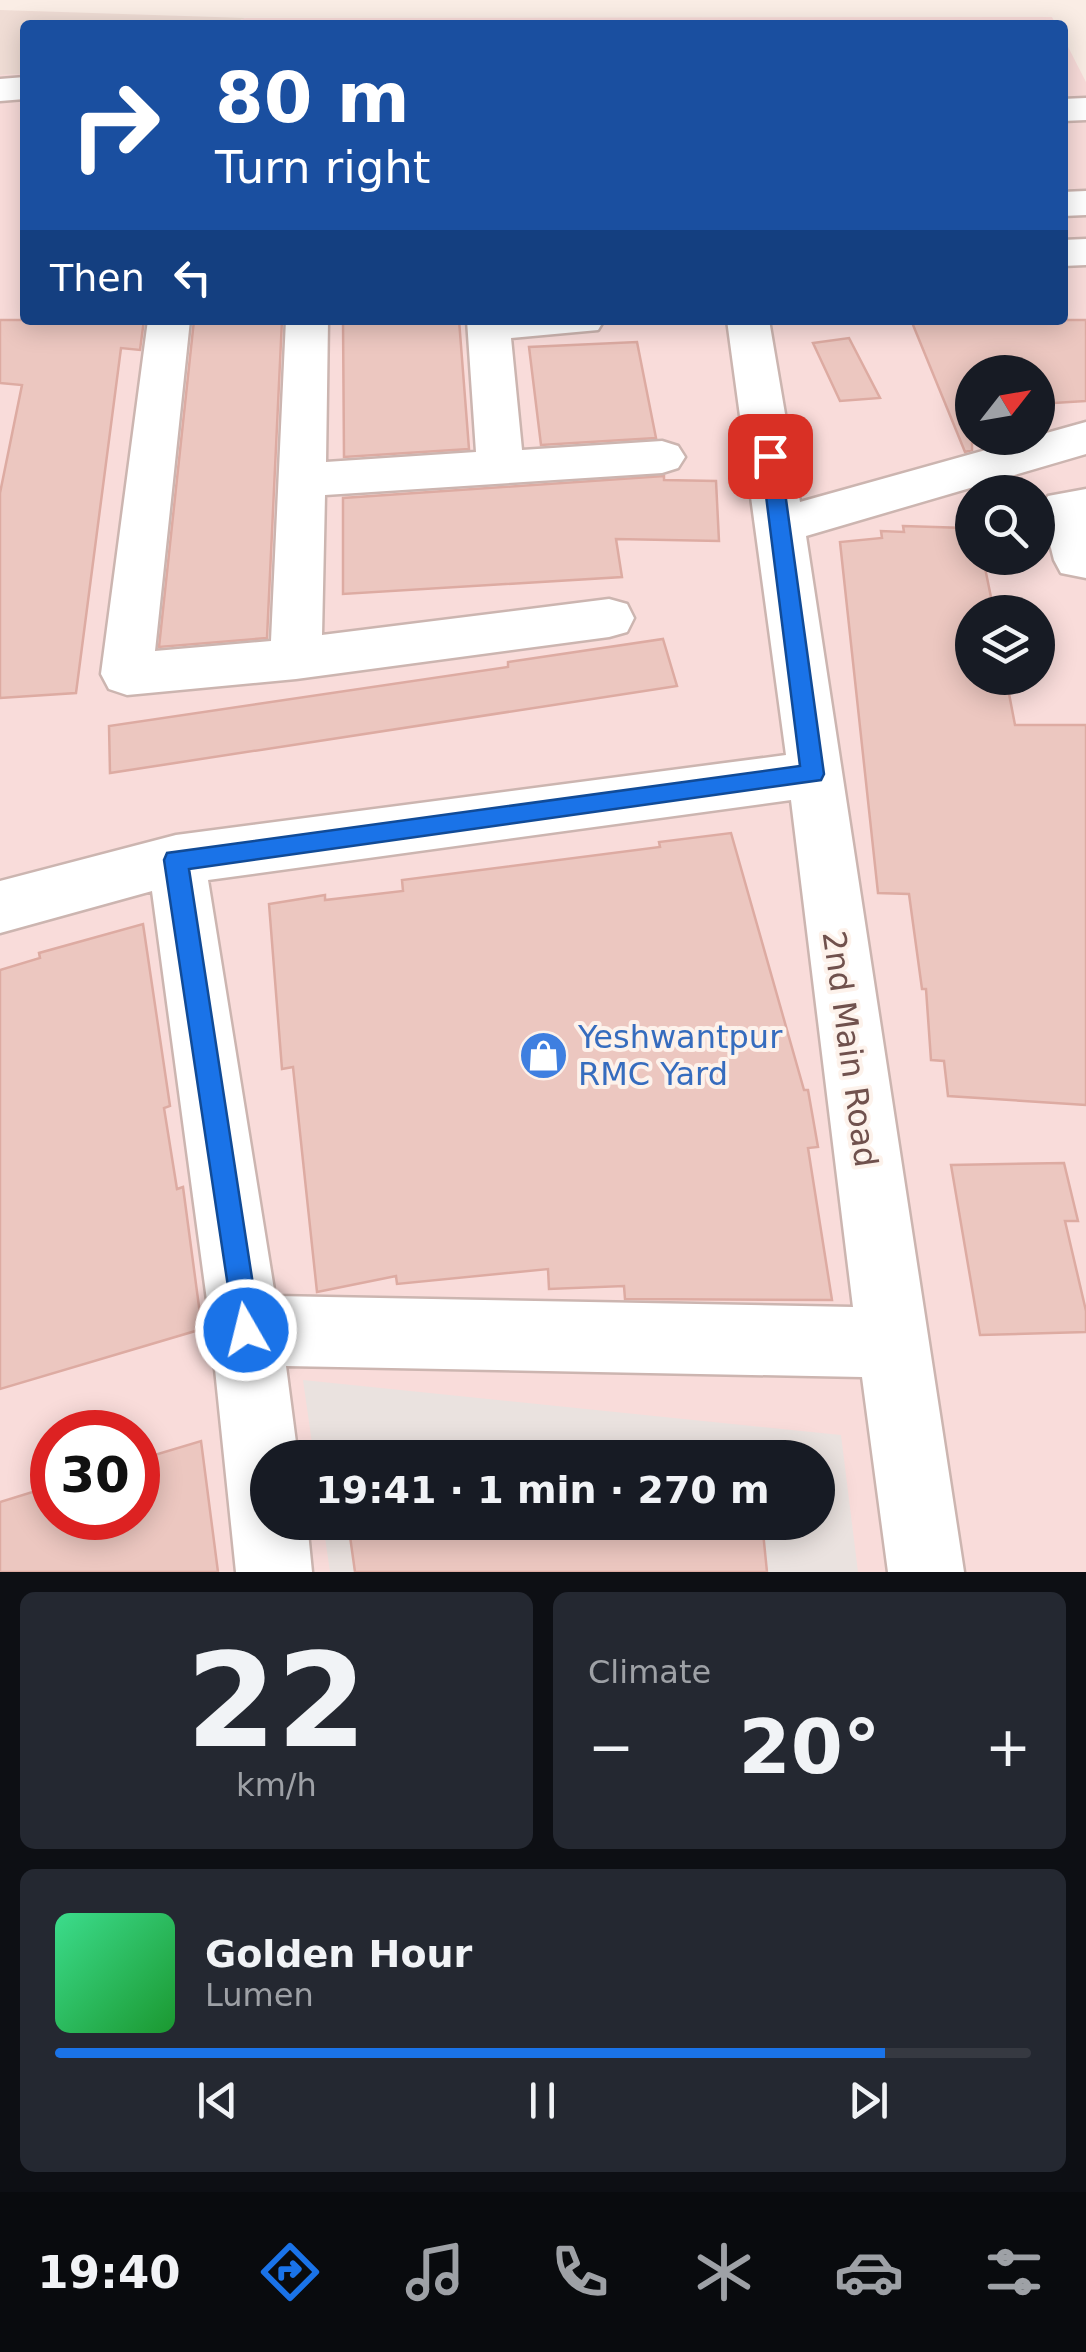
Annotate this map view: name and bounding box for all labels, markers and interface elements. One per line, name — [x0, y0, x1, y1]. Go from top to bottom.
text: 80 m — [215, 57, 410, 139]
icon: right — [50, 60, 180, 190]
text: Turn right — [215, 141, 430, 194]
icon: left — [165, 250, 220, 305]
text: Then — [50, 256, 145, 300]
north arrow — [955, 355, 1055, 455]
map controls — [955, 355, 1055, 695]
pin — [728, 414, 813, 499]
icon: arrive — [743, 429, 798, 484]
button: search — [955, 475, 1055, 575]
button: layers — [955, 595, 1055, 695]
street label: 2nd Main Road — [815, 929, 885, 1169]
place label: Yeshwantpur RMC Yard — [577, 1018, 783, 1093]
shop icon: Yeshwantpur RMC Yard — [517, 1029, 569, 1081]
position arrow — [194, 1278, 298, 1382]
speed limit sign: 30 — [30, 1410, 160, 1540]
text: 19:41 · 1 min · 270 m — [315, 1468, 770, 1512]
text: 22 — [186, 1625, 367, 1777]
text: Climate — [588, 1653, 711, 1691]
text: 20° — [739, 1703, 880, 1791]
text: − — [588, 1715, 634, 1779]
text: + — [985, 1715, 1031, 1779]
text: km/h — [236, 1766, 317, 1804]
text: Golden Hour — [205, 1932, 472, 1976]
text: Lumen — [205, 1976, 314, 2014]
icon: previous — [190, 2073, 245, 2128]
icon: pause — [515, 2073, 570, 2128]
icon: next — [841, 2073, 896, 2128]
icon: directions — [255, 2237, 325, 2307]
icon: music — [400, 2237, 470, 2307]
icon: phone — [545, 2237, 615, 2307]
icon: climate — [689, 2237, 759, 2307]
icon: car — [834, 2237, 904, 2307]
icon: filters — [979, 2237, 1049, 2307]
text: 19:40 — [37, 2246, 181, 2299]

